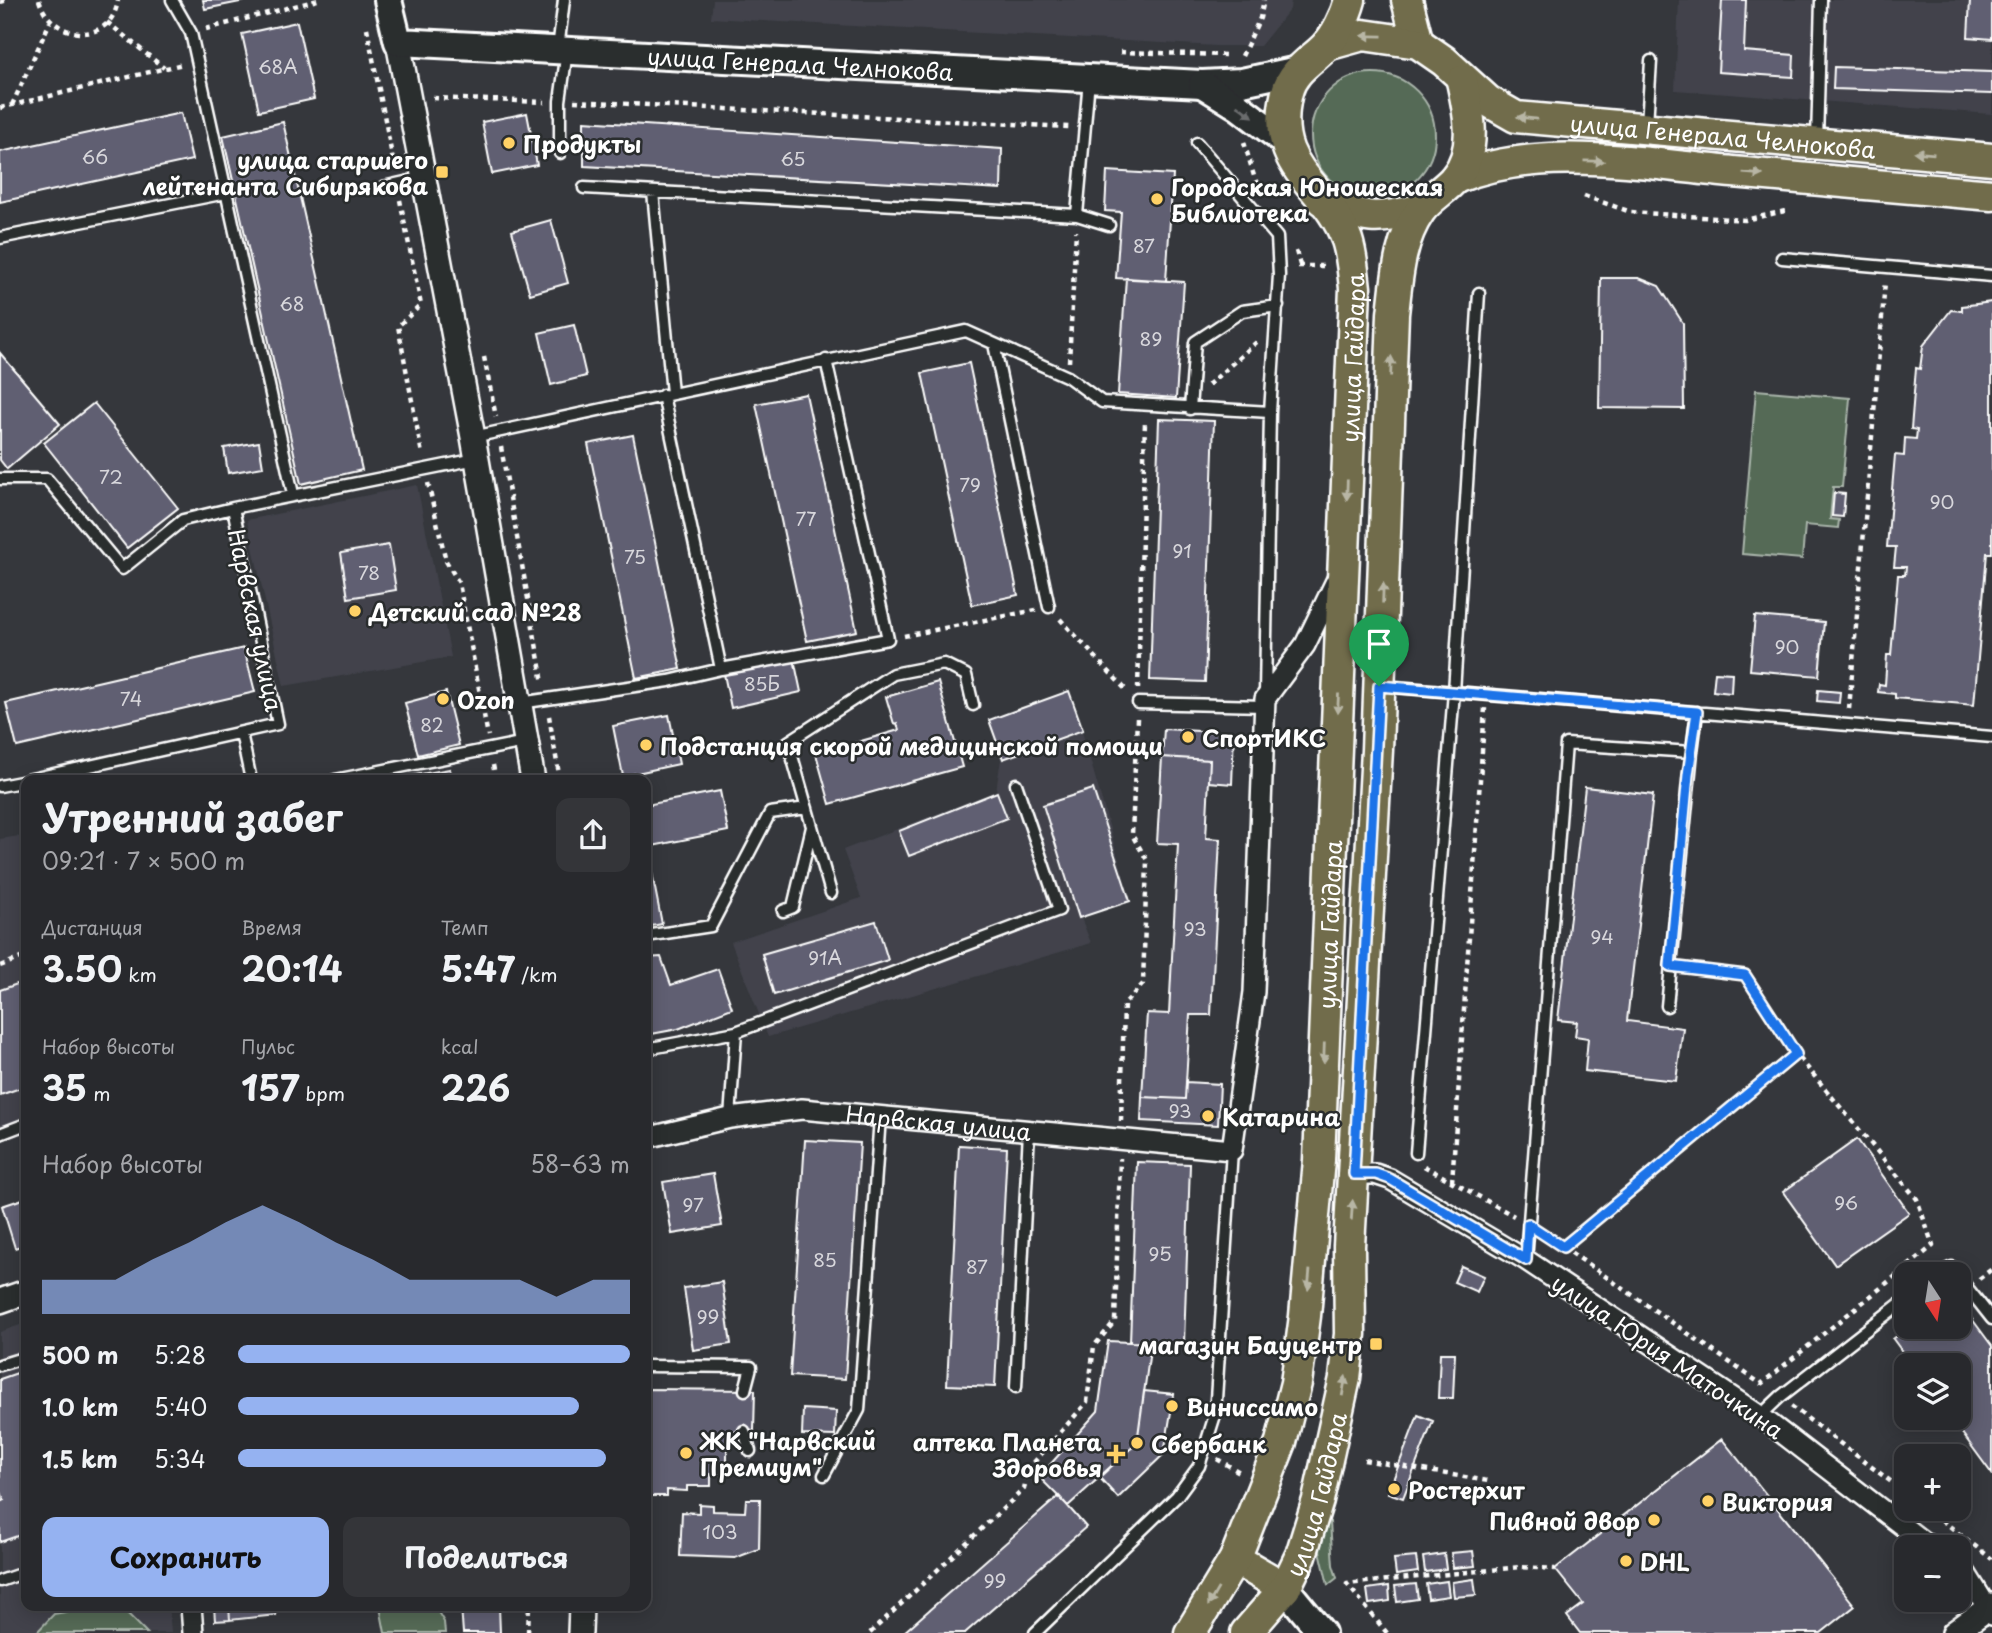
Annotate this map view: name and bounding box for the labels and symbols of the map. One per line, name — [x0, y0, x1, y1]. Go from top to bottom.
one-way arrow — [1361, 30, 1383, 42]
street label: улица Генерала Челнокова — [646, 38, 955, 89]
house number: 68А — [258, 52, 298, 80]
one-way arrow — [1235, 104, 1254, 118]
street label: улица Генерала Челнокова — [1569, 104, 1878, 166]
one-way arrow — [1516, 112, 1538, 123]
place label: Продукты — [523, 126, 641, 161]
marker: Продукты — [501, 135, 517, 151]
house number: 66 — [82, 142, 108, 170]
place label: улица старшего лейтенанта Сибирякова — [142, 142, 428, 203]
house number: 65 — [780, 144, 806, 172]
one-way arrow — [1913, 147, 1935, 158]
one-way arrow — [1584, 155, 1606, 167]
marker: улица старшего лейтенанта Сибирякова — [434, 164, 450, 180]
place label: Городская Юношеская Библиотека — [1171, 169, 1443, 230]
one-way arrow — [1743, 169, 1765, 180]
marker: Городская Юношеская Библиотека — [1149, 191, 1165, 207]
house number: 87 — [1133, 231, 1155, 259]
street label: улица Гайдара — [1331, 271, 1372, 443]
house number: 68 — [280, 289, 304, 317]
house number: 89 — [1140, 324, 1162, 352]
one-way arrow — [1386, 355, 1397, 377]
house number: 72 — [99, 462, 123, 490]
house number: 79 — [959, 470, 981, 498]
one-way arrow — [1341, 479, 1353, 501]
house number: 90 — [1929, 487, 1955, 515]
house number: 77 — [796, 504, 816, 532]
street label: Нарвская улица — [220, 525, 293, 715]
house number: 91 — [1172, 536, 1192, 564]
house number: 75 — [624, 542, 646, 570]
house number: 78 — [358, 558, 380, 586]
one-way arrow — [1377, 582, 1388, 604]
place label: Детский сад №28 — [368, 594, 582, 629]
marker: Детский сад №28 — [347, 603, 363, 619]
pin — [1349, 614, 1409, 686]
house number: 90 — [1774, 632, 1800, 660]
house number: 85Б — [744, 669, 780, 697]
place label: Ozon — [457, 682, 515, 717]
house number: 74 — [120, 684, 142, 712]
marker: Ozon — [435, 691, 451, 707]
one-way arrow — [1332, 693, 1343, 715]
house number: 82 — [420, 710, 444, 738]
place label: СпортИКС — [1202, 720, 1326, 755]
place label: Подстанция скорой медицинской помощи — [660, 728, 1163, 763]
marker: СпортИКС — [1180, 729, 1196, 745]
marker: Подстанция скорой медицинской помощи — [638, 737, 654, 753]
street label: улица Гайдара — [1308, 839, 1350, 1010]
house number: 93 — [1183, 914, 1207, 942]
house number: 94 — [1590, 922, 1614, 950]
house number: 91А — [808, 943, 842, 971]
one-way arrow — [1318, 1043, 1329, 1065]
street label: Нарвская улица — [844, 1096, 1033, 1148]
house number: 93 — [1168, 1096, 1192, 1124]
place label: Катарина — [1222, 1099, 1340, 1134]
marker: Катарина — [1200, 1108, 1216, 1124]
house number: 96 — [1834, 1188, 1858, 1216]
house number: 97 — [682, 1190, 704, 1218]
one-way arrow — [1347, 1199, 1358, 1221]
house number: 95 — [1148, 1239, 1172, 1267]
house number: 85 — [813, 1245, 837, 1273]
house number: 87 — [966, 1252, 988, 1280]
north arrow — [1894, 1262, 1970, 1339]
street label: улица Юрия Маточкина — [1545, 1265, 1792, 1447]
one-way arrow — [1303, 1270, 1314, 1292]
house number: 99 — [696, 1302, 720, 1330]
place label: магазин Бауцентр — [1139, 1327, 1362, 1362]
marker: магазин Бауцентр — [1368, 1336, 1384, 1352]
one-way arrow — [1339, 1375, 1350, 1397]
place label: Виниссимо — [1186, 1389, 1318, 1424]
marker: Виниссимо — [1164, 1398, 1180, 1414]
street label: улица Гайдара — [1276, 1408, 1355, 1582]
place label: ЖК "Нарвский Премиум" — [699, 1423, 876, 1484]
place label: аптека Планета Здоровья — [913, 1424, 1102, 1485]
place label: Сбербанк — [1151, 1426, 1267, 1461]
marker: Сбербанк — [1129, 1435, 1145, 1451]
marker: ЖК "Нарвский Премиум" — [678, 1445, 694, 1461]
marker: аптека Планета Здоровья — [1108, 1446, 1124, 1462]
place label: Ростерхит — [1408, 1472, 1525, 1507]
marker: Ростерхит — [1386, 1481, 1402, 1497]
place label: Виктория — [1722, 1484, 1833, 1519]
marker: Виктория — [1700, 1493, 1716, 1509]
place label: Пивной двор — [1489, 1503, 1640, 1538]
marker: Пивной двор — [1646, 1512, 1662, 1528]
house number: 103 — [703, 1517, 737, 1545]
place label: DHL — [1640, 1544, 1690, 1579]
marker: DHL — [1618, 1553, 1634, 1569]
house number: 99 — [983, 1566, 1007, 1594]
one-way arrow — [1207, 1587, 1219, 1606]

